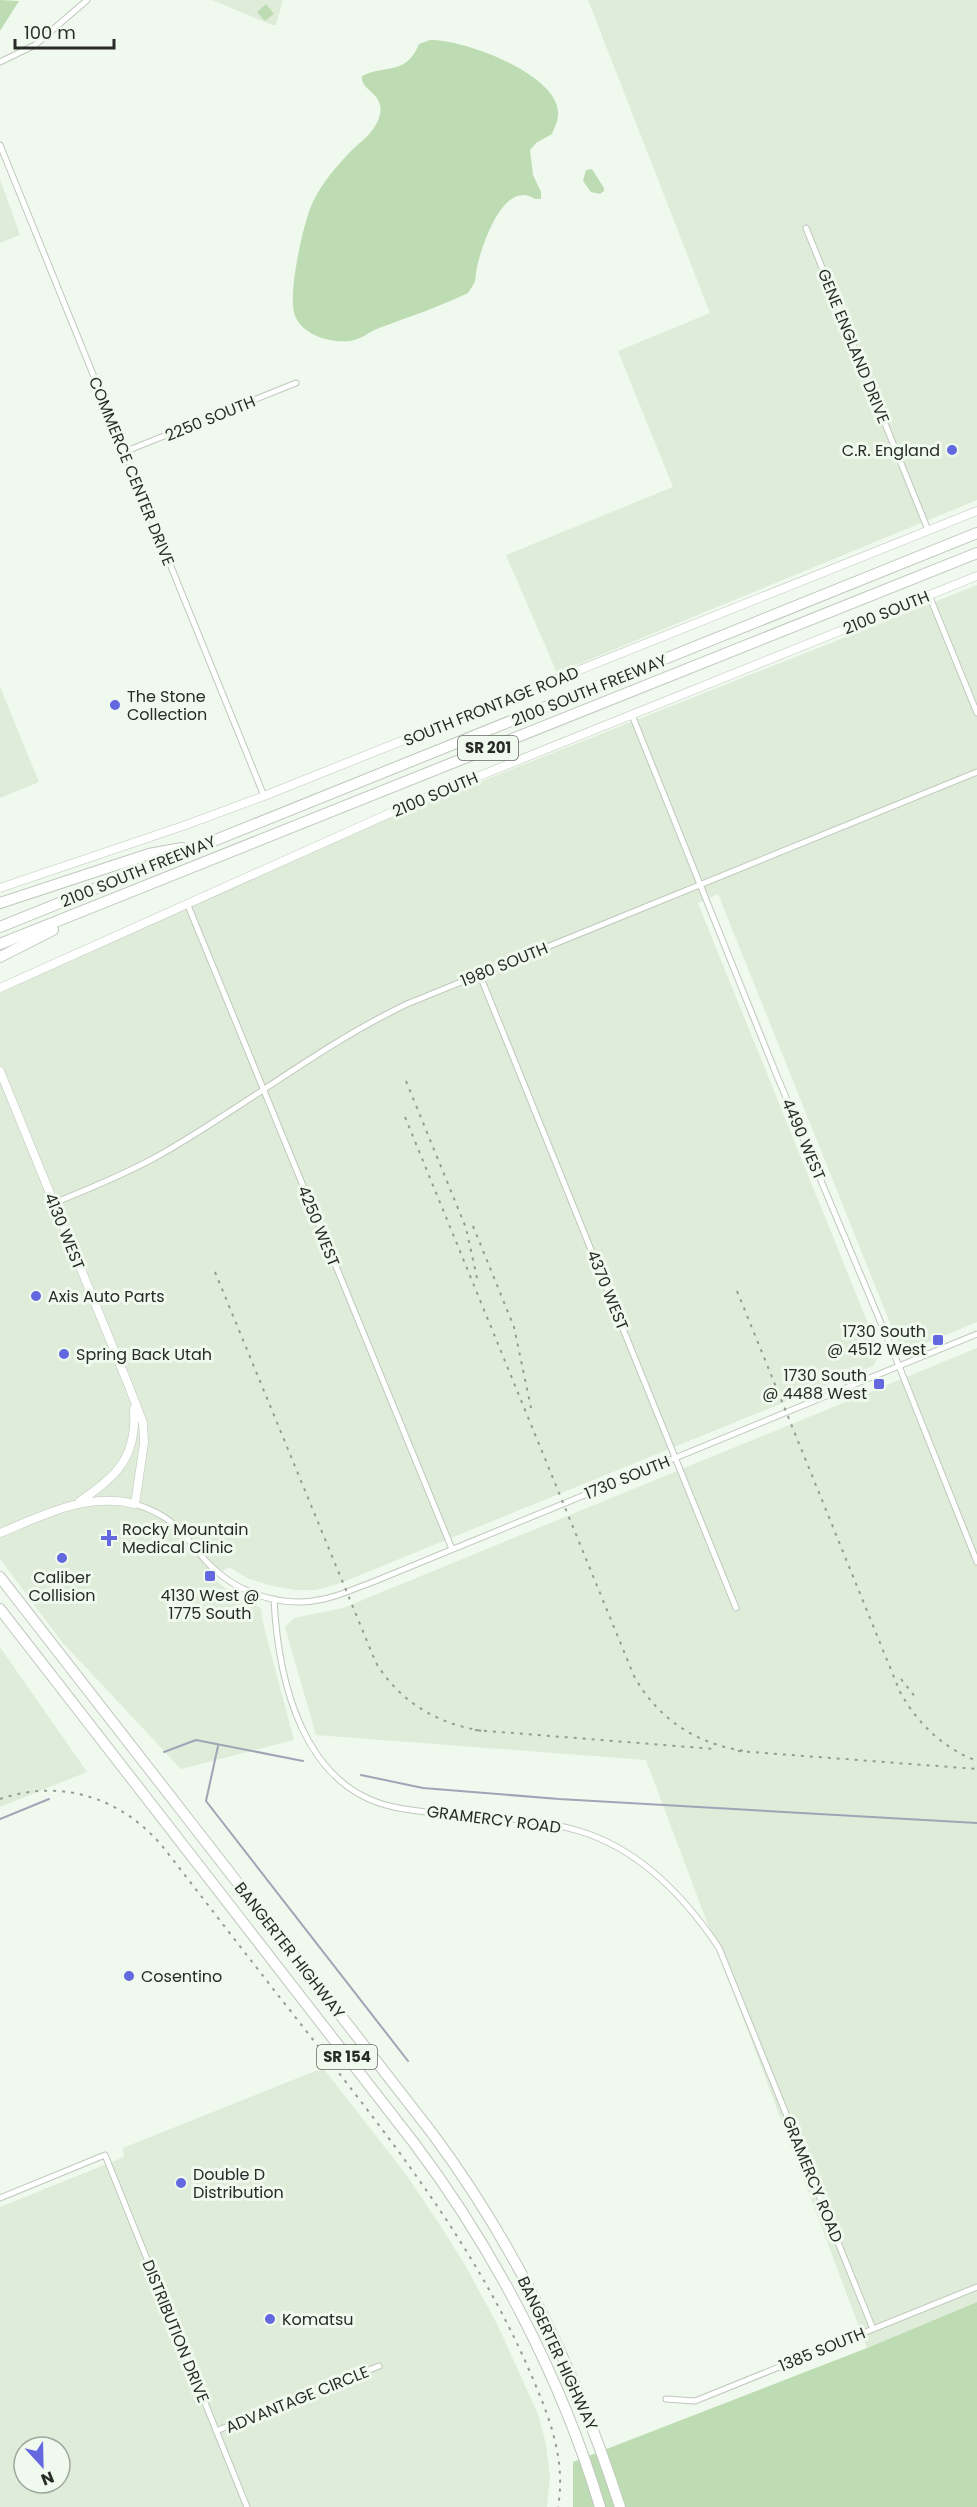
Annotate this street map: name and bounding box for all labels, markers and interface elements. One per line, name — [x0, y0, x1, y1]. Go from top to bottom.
scale bar — [15, 12, 114, 50]
text: 100 m — [24, 20, 76, 45]
street label: GENE ENGLAND DRIVE — [812, 265, 895, 427]
street label: COMMERCE CENTER DRIVE — [83, 373, 180, 569]
street label: 2250 SOUTH — [162, 390, 259, 447]
place label: C.R. England — [842, 439, 940, 462]
marker: C.R. England — [945, 443, 959, 457]
street label: 2100 SOUTH — [840, 585, 933, 640]
street label: 2100 SOUTH FREEWAY — [508, 649, 671, 732]
street label: SOUTH FRONTAGE ROAD — [400, 661, 582, 752]
place label: The Stone Collection — [127, 685, 207, 726]
marker: The Stone Collection — [108, 698, 122, 712]
road number: SR 201 — [458, 736, 518, 760]
street label: 2100 SOUTH — [389, 766, 482, 823]
street label: 2100 SOUTH FREEWAY — [57, 830, 220, 913]
street label: 1980 SOUTH — [457, 937, 551, 992]
street label: 4490 WEST — [776, 1095, 831, 1184]
street label: 4250 WEST — [292, 1182, 345, 1270]
street label: 4130 WEST — [39, 1189, 90, 1273]
street label: 4370 WEST — [581, 1247, 634, 1334]
place label: Axis Auto Parts — [48, 1285, 165, 1308]
marker: Axis Auto Parts — [29, 1289, 43, 1303]
place label: 1730 South @ 4512 West — [827, 1320, 926, 1361]
marker: 1730 South @ 4512 West — [931, 1333, 945, 1347]
place label: Spring Back Utah — [76, 1343, 212, 1366]
marker: Spring Back Utah — [57, 1347, 71, 1361]
place label: 1730 South @ 4488 West — [762, 1364, 867, 1405]
marker: 1730 South @ 4488 West — [872, 1377, 886, 1391]
street label: 1730 SOUTH — [581, 1450, 673, 1505]
place label: Rocky Mountain Medical Clinic — [122, 1518, 249, 1559]
marker: Rocky Mountain Medical Clinic — [100, 1529, 118, 1547]
marker: Caliber Collision — [55, 1551, 69, 1565]
place label: Caliber Collision — [28, 1566, 96, 1607]
marker: 4130 West @ 1775 South — [203, 1569, 217, 1583]
place label: 4130 West @ 1775 South — [160, 1584, 260, 1625]
street label: GRAMERCY ROAD — [426, 1800, 562, 1839]
street label: BANGERTER HIGHWAY — [229, 1877, 351, 2024]
place label: Cosentino — [141, 1965, 222, 1988]
marker: Cosentino — [122, 1969, 136, 1983]
road number: SR 154 — [317, 2045, 377, 2069]
street label: GRAMERCY ROAD — [777, 2112, 848, 2246]
place label: Double D Distribution — [193, 2163, 284, 2204]
marker: Double D Distribution — [174, 2176, 188, 2190]
street label: DISTRIBUTION DRIVE — [136, 2256, 215, 2406]
street label: BANGERTER HIGHWAY — [512, 2273, 604, 2434]
place label: Komatsu — [282, 2308, 354, 2331]
marker: Komatsu — [263, 2312, 277, 2326]
street label: 1385 SOUTH — [775, 2322, 869, 2377]
street label: ADVANTAGE CIRCLE — [222, 2360, 372, 2439]
north arrow — [12, 2435, 72, 2495]
text: N — [38, 2466, 57, 2491]

